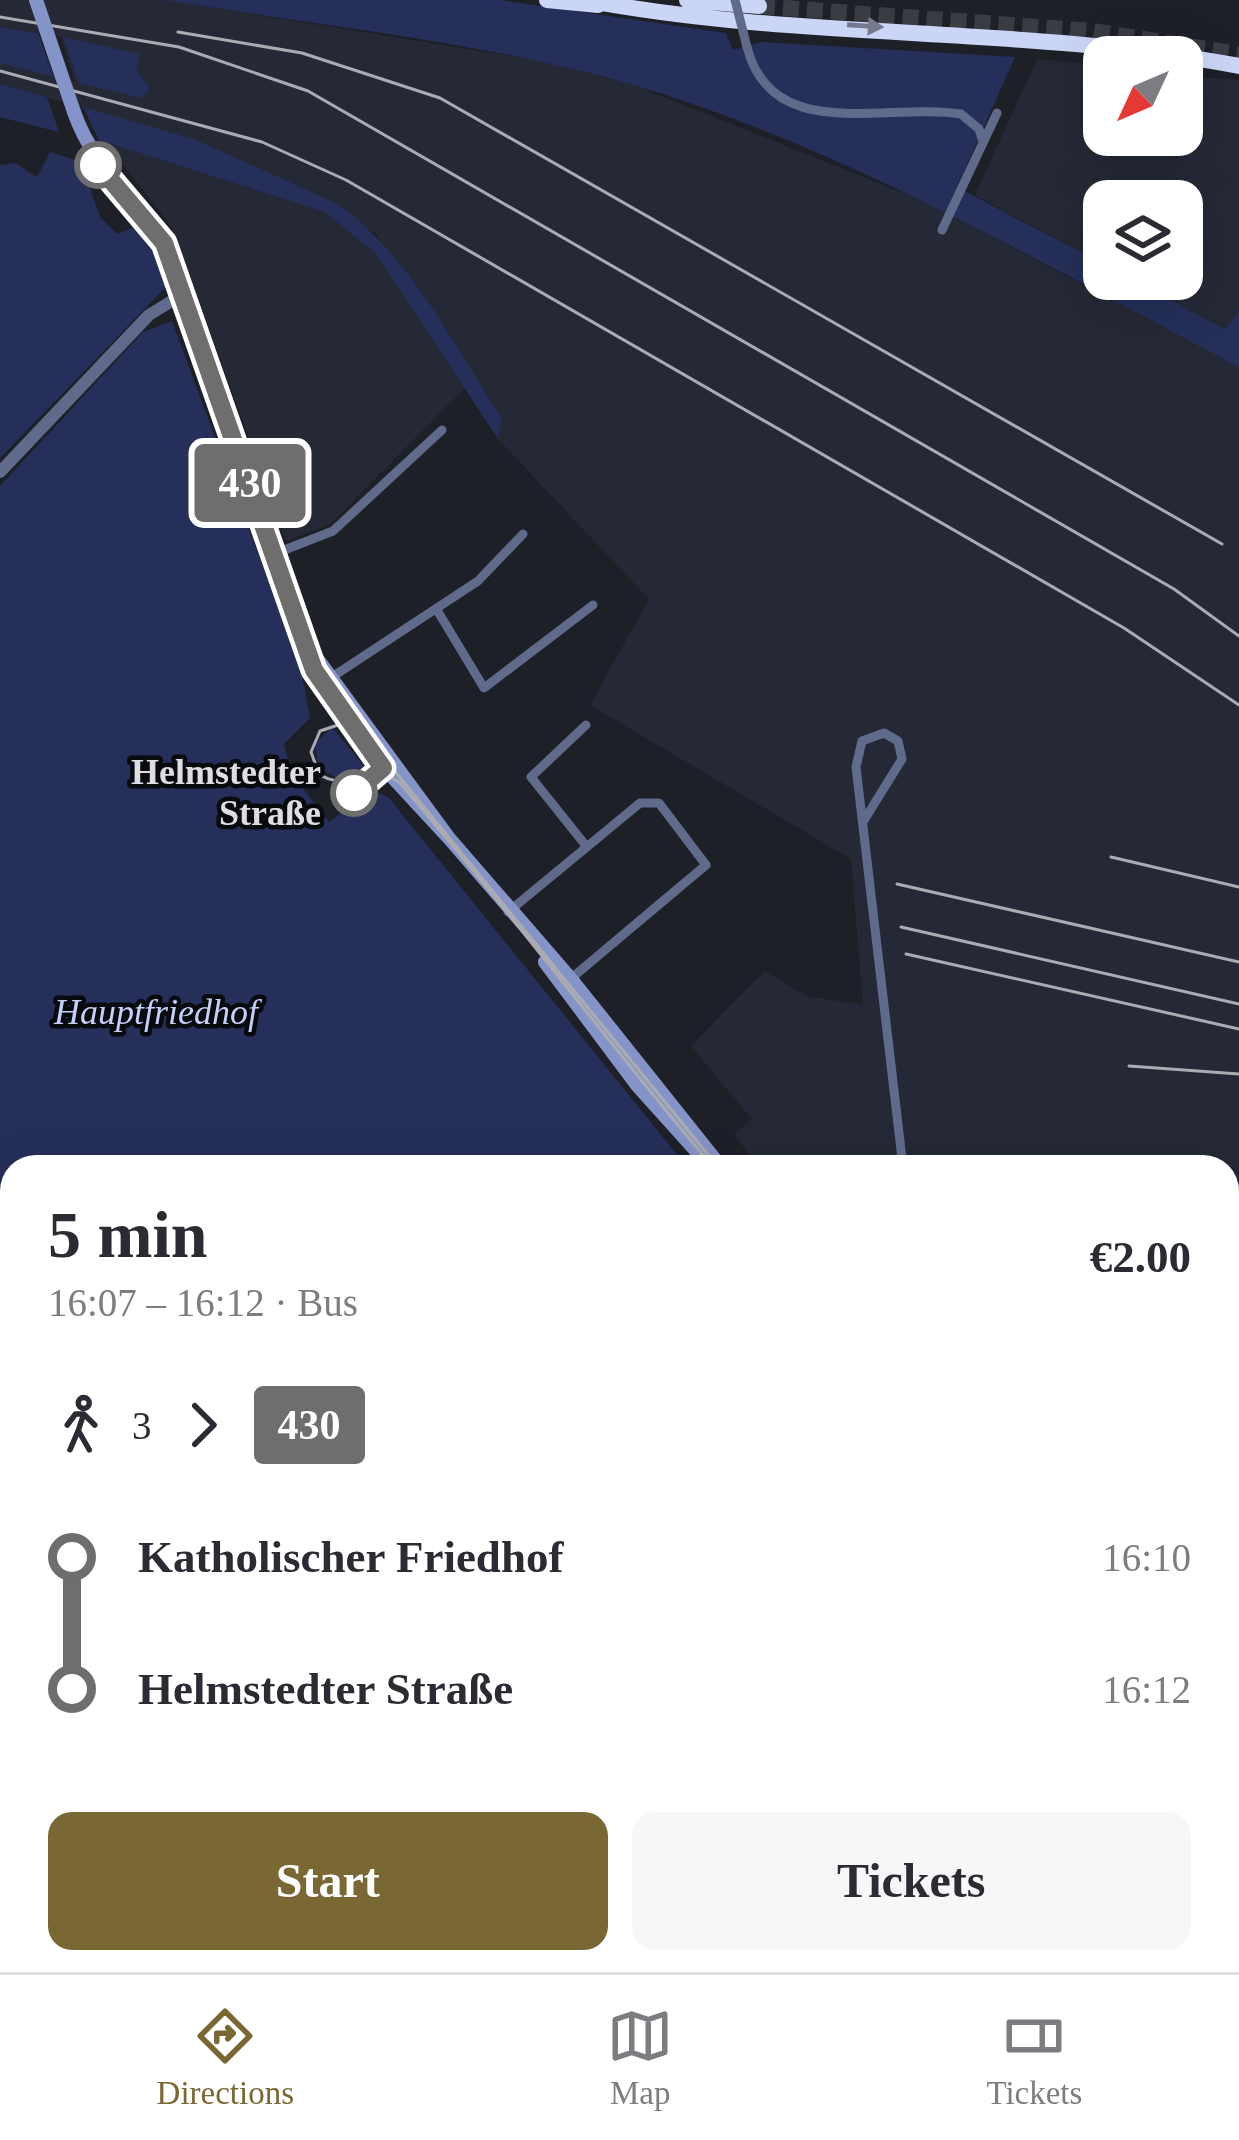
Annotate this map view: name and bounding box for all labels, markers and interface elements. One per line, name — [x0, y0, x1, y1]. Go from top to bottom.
one-way arrow — [847, 17, 884, 36]
north arrow — [1083, 36, 1203, 156]
map controls — [1083, 36, 1203, 300]
unlabelled marker — [76, 143, 120, 187]
button: layers — [1083, 180, 1203, 300]
line badge: 430 — [181, 444, 319, 522]
text: 430 — [219, 460, 282, 506]
place label: Helmstedter Straße — [131, 752, 321, 833]
marker: Helmstedter Straße — [332, 771, 376, 815]
park label: Hauptfriedhof — [53, 992, 263, 1032]
text: 5 min — [48, 1198, 208, 1271]
text: €2.00 — [1090, 1232, 1191, 1282]
text: 16:07 – 16:12 · Bus — [48, 1281, 358, 1324]
icon: walk — [48, 1392, 114, 1458]
icon: forward — [170, 1392, 236, 1458]
text: 430 — [278, 1402, 341, 1448]
text: 3 — [132, 1404, 152, 1447]
text: Katholischer Friedhof — [138, 1532, 563, 1582]
text: 16:10 — [1102, 1536, 1191, 1579]
text: Helmstedter Straße — [138, 1664, 513, 1714]
text: 16:12 — [1102, 1668, 1191, 1711]
button: Start — [48, 1812, 608, 1950]
button: Tickets — [632, 1812, 1191, 1950]
tab: Directions — [157, 2003, 294, 2112]
tab: Map — [607, 2003, 673, 2112]
tab: Tickets — [986, 2003, 1082, 2112]

